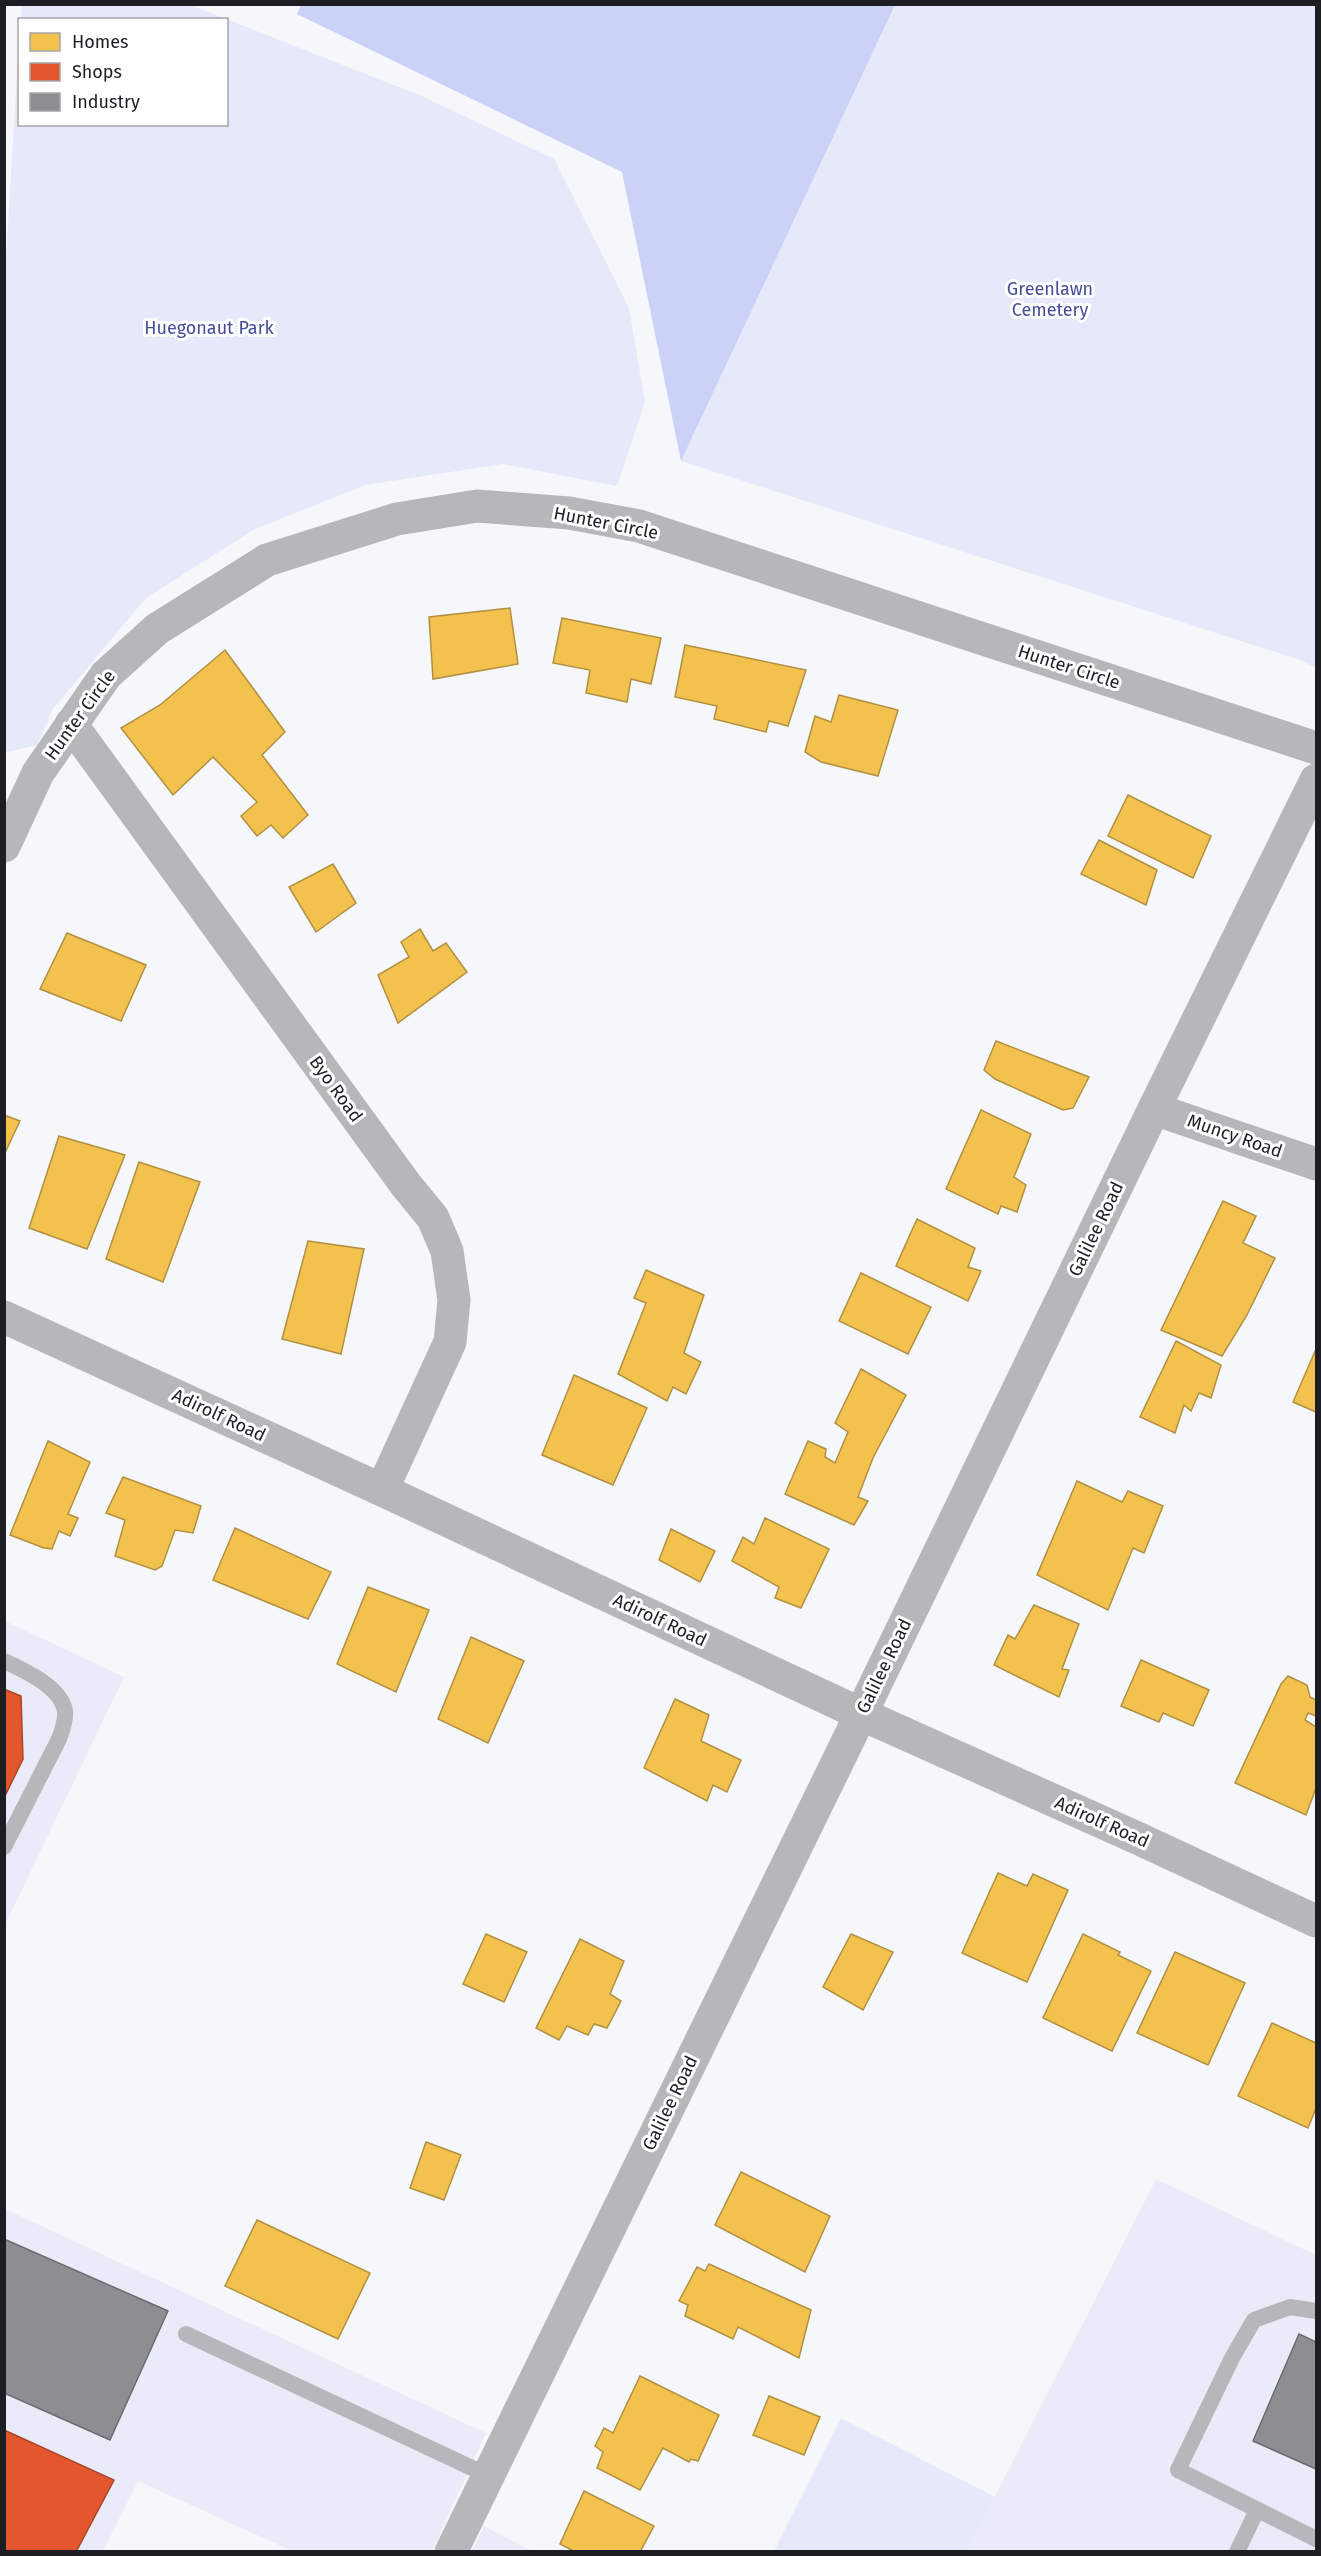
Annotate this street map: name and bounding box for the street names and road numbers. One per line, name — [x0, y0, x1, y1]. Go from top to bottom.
street label: Hunter Circle — [552, 502, 660, 544]
street label: Hunter Circle — [1015, 640, 1123, 694]
street label: Hunter Circle — [40, 666, 120, 764]
street label: Byo Road — [305, 1052, 367, 1126]
street label: Muncy Road — [1185, 1110, 1285, 1162]
street label: Galilee Road — [1064, 1178, 1128, 1280]
street label: Adirolf Road — [169, 1384, 269, 1446]
street label: Adirolf Road — [610, 1589, 710, 1651]
street label: Galilee Road — [852, 1615, 916, 1717]
street label: Adirolf Road — [1052, 1791, 1152, 1853]
street label: Galilee Road — [638, 2052, 702, 2154]

